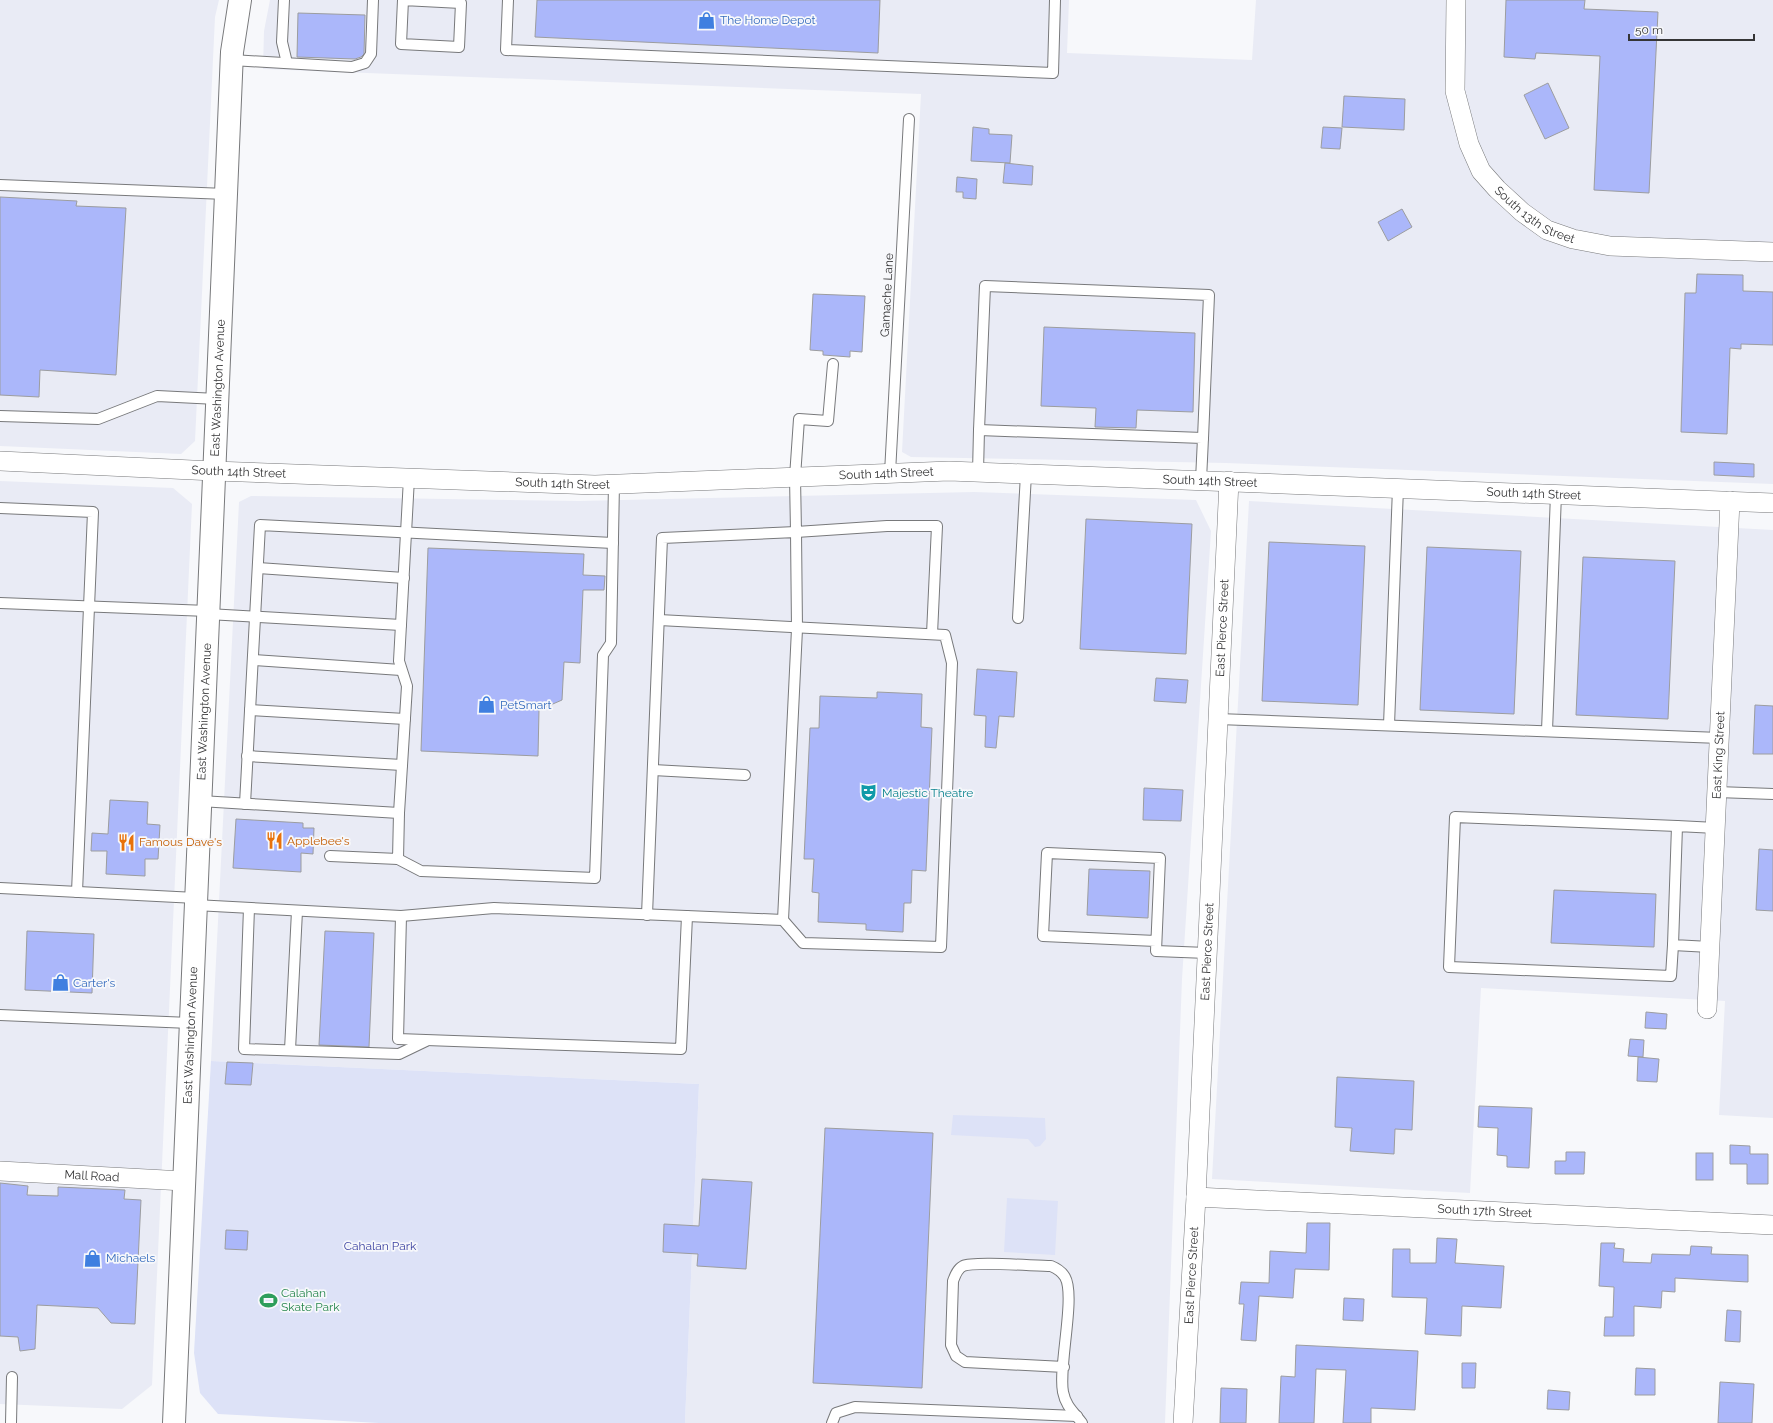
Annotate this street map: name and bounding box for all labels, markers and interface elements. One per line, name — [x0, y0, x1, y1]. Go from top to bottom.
shop icon: The Home Depot — [697, 10, 717, 30]
place label: The Home Depot — [720, 13, 816, 27]
scale bar — [1629, 16, 1754, 42]
text: 50 m — [1635, 23, 1663, 37]
street label: South 13th Street — [1492, 183, 1577, 246]
street label: Gamache Lane — [878, 253, 896, 337]
street label: East Washington Avenue — [208, 319, 228, 457]
street label: South 14th Street — [191, 463, 286, 481]
street label: South 14th Street — [839, 465, 934, 482]
street label: South 14th Street — [1162, 472, 1258, 490]
street label: South 14th Street — [515, 475, 610, 492]
street label: South 14th Street — [1486, 485, 1581, 503]
street label: East Pierce Street — [1213, 579, 1231, 677]
street label: East Washington Avenue — [194, 643, 214, 781]
shop icon: PetSmart — [477, 695, 497, 715]
place label: PetSmart — [500, 698, 551, 712]
street label: East King Street — [1710, 711, 1727, 799]
theatre icon: Majestic Theatre — [859, 783, 879, 803]
place label: Majestic Theatre — [882, 786, 973, 800]
restaurant icon: Applebee's — [264, 831, 284, 851]
restaurant icon: Famous Dave's — [116, 832, 136, 852]
place label: Applebee's — [287, 834, 350, 848]
place label: Famous Dave's — [139, 835, 222, 849]
street label: East Pierce Street — [1198, 902, 1217, 1001]
street label: East Washington Avenue — [180, 966, 200, 1104]
shop icon: Carter's — [50, 973, 70, 993]
place label: Carter's — [73, 976, 115, 990]
street label: Mall Road — [64, 1168, 120, 1184]
street label: South 17th Street — [1437, 1202, 1532, 1220]
street label: East Pierce Street — [1182, 1226, 1201, 1324]
park label: Cahalan Park — [344, 1239, 417, 1253]
shop icon: Michaels — [83, 1248, 103, 1268]
place label: Michaels — [106, 1251, 156, 1265]
place label: Calahan Skate Park — [281, 1286, 340, 1314]
sports icon: Calahan Skate Park — [258, 1290, 278, 1310]

